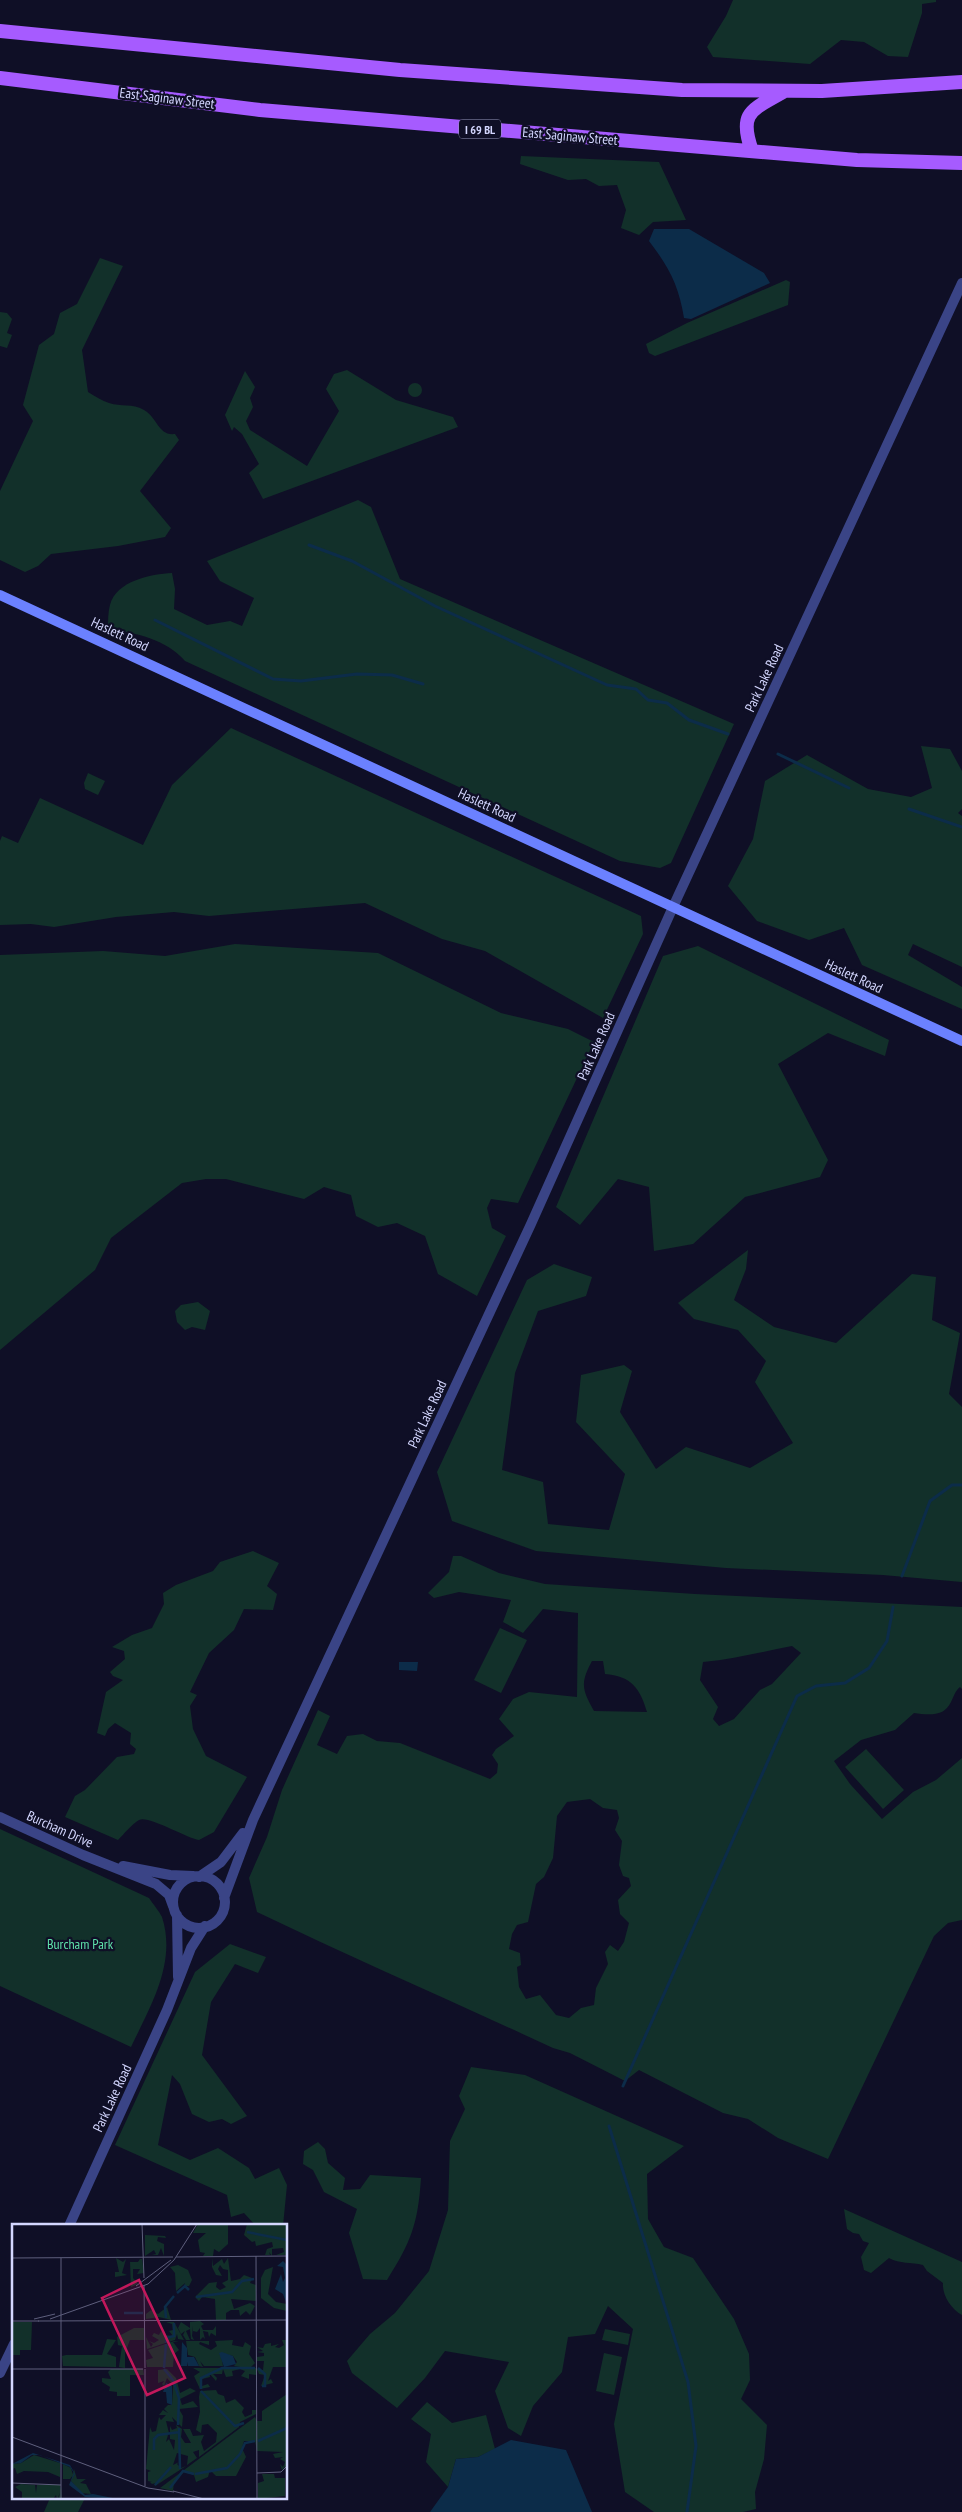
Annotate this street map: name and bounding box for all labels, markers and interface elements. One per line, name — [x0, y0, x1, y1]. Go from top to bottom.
street label: East Saginaw Street — [118, 83, 216, 113]
road number: I 69 BL — [459, 120, 501, 138]
street label: East Saginaw Street — [522, 123, 619, 149]
street label: Haslett Road — [88, 613, 152, 655]
street label: Park Lake Road — [741, 641, 787, 715]
street label: Haslett Road — [455, 784, 519, 826]
street label: Haslett Road — [822, 955, 886, 997]
street label: Park Lake Road — [573, 1009, 619, 1083]
street label: Park Lake Road — [404, 1377, 450, 1451]
street label: Burcham Drive — [24, 1806, 96, 1852]
park label: Burcham Park — [47, 1935, 114, 1953]
street label: Park Lake Road — [89, 2061, 135, 2135]
inset map — [12, 2224, 288, 2500]

